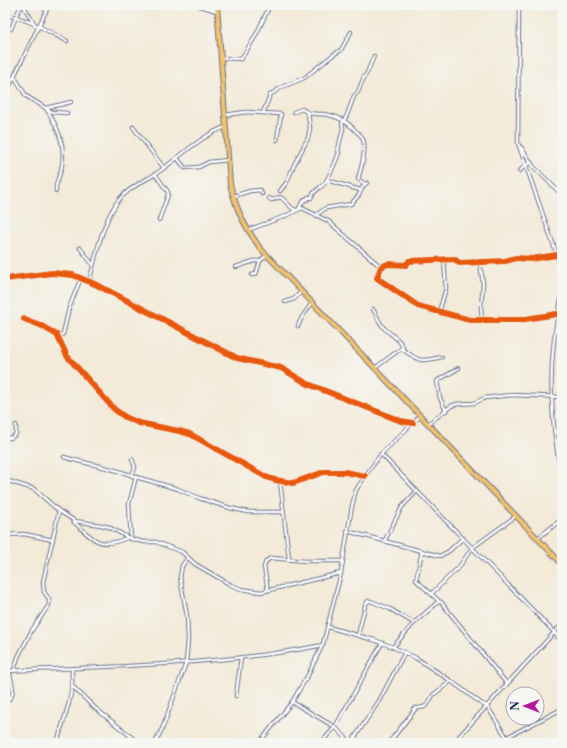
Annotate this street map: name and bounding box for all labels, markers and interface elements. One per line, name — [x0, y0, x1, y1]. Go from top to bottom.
north arrow — [505, 686, 545, 726]
text: N — [508, 701, 522, 711]

